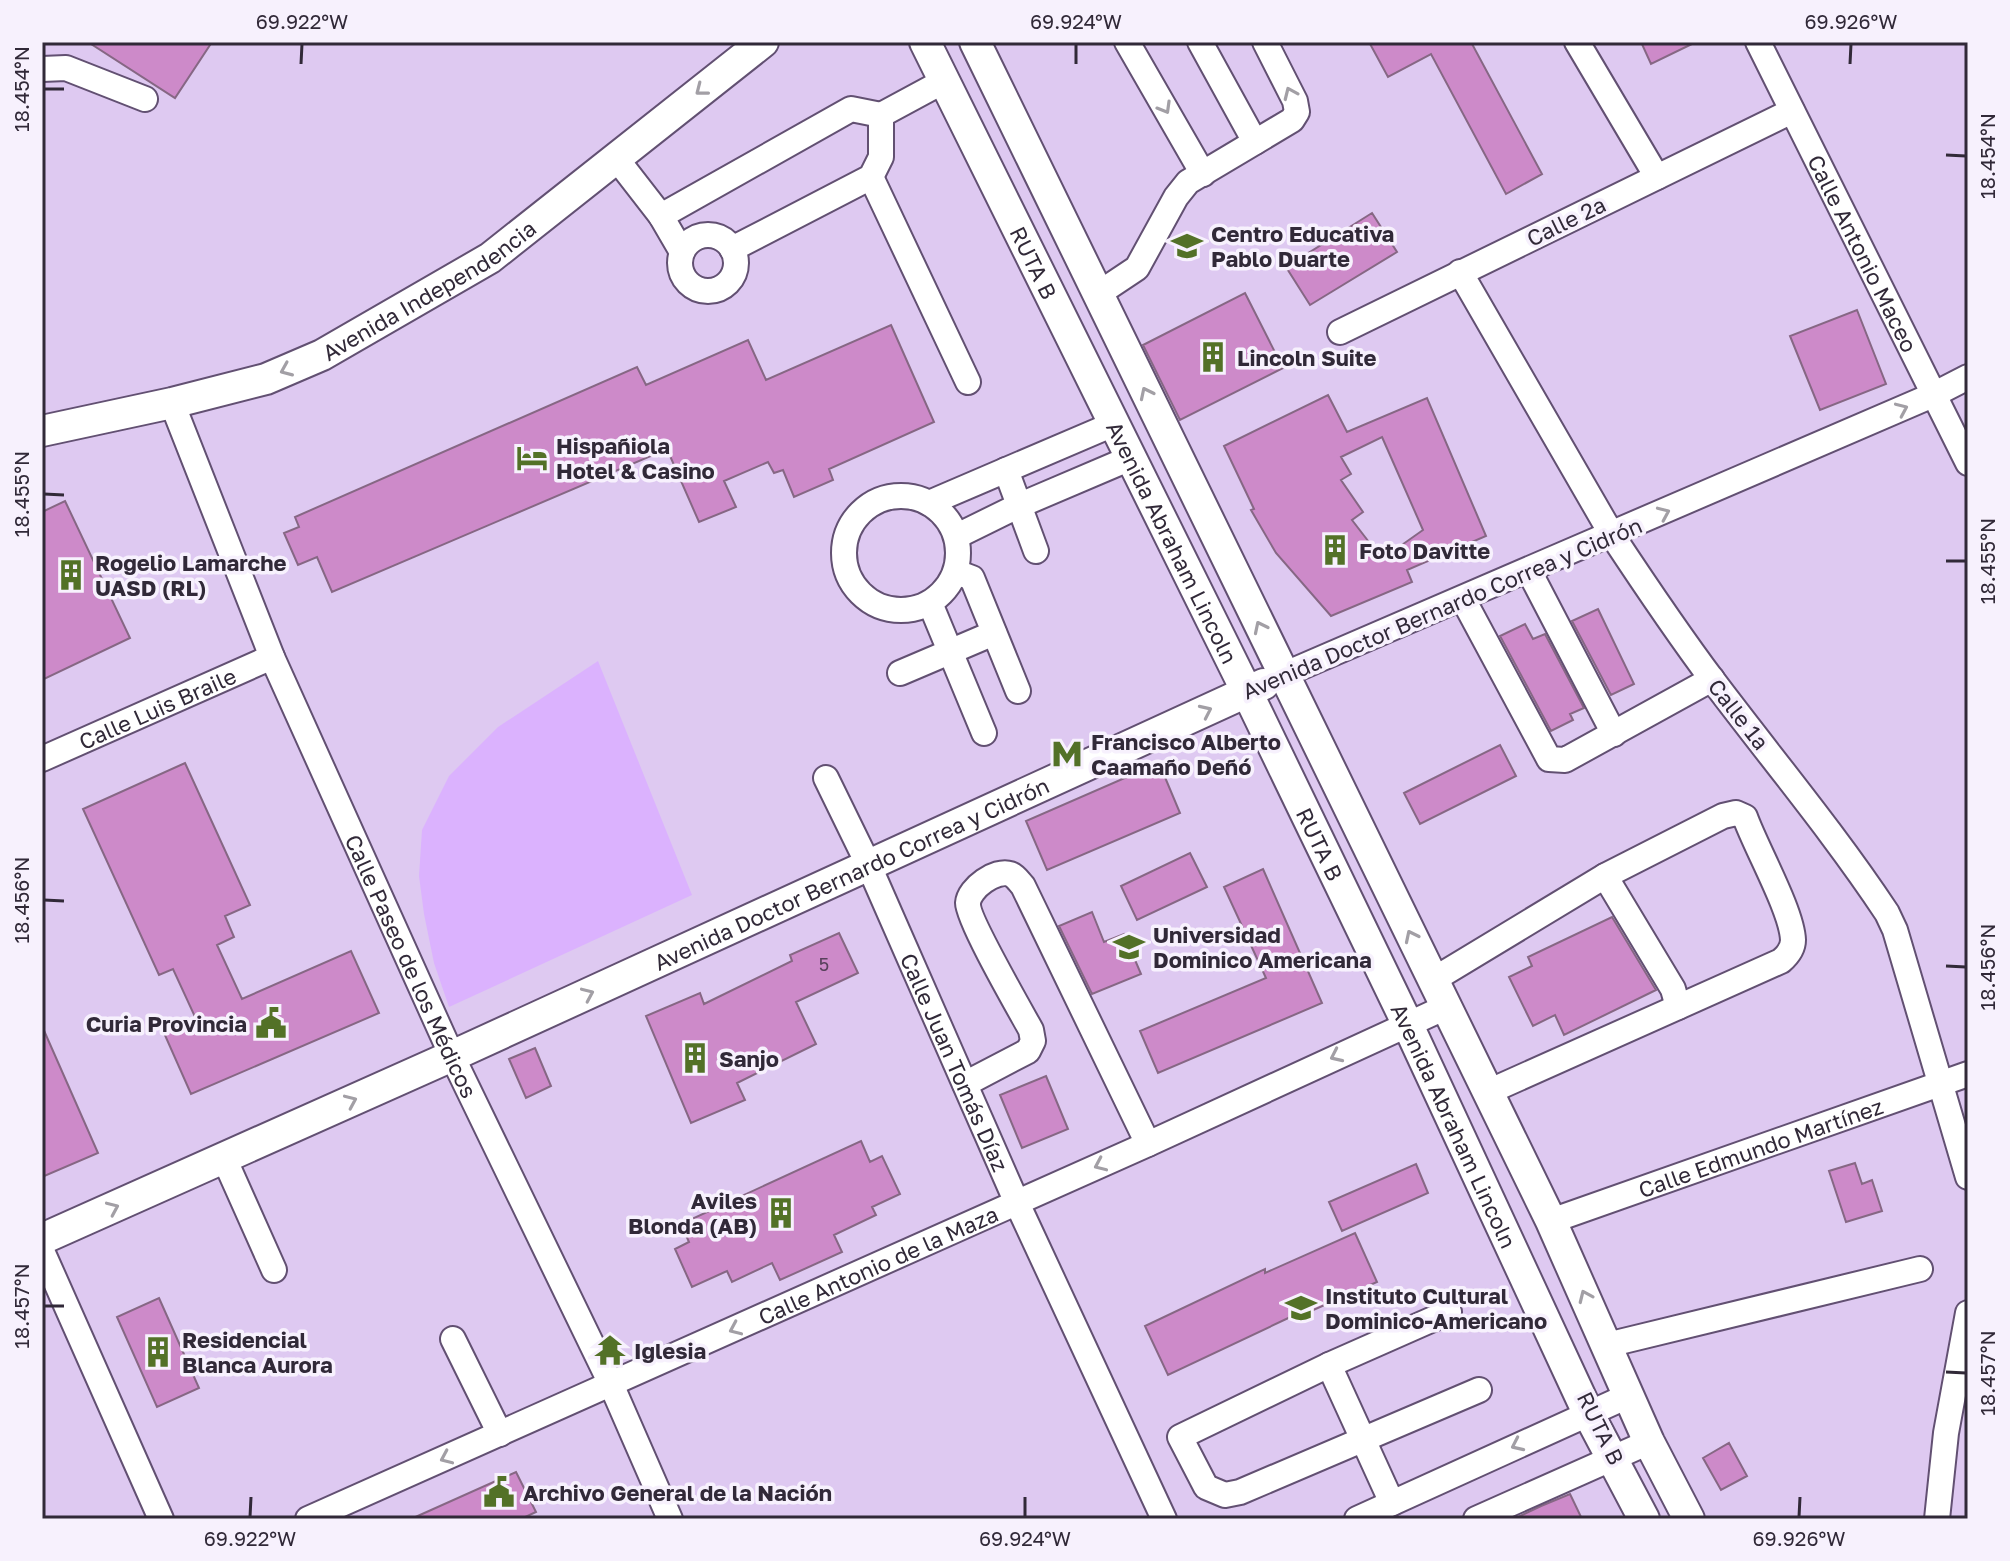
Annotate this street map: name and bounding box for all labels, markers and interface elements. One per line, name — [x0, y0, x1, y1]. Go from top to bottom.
text: 69.922°W — [256, 9, 348, 33]
text: 69.924°W — [1030, 9, 1122, 33]
text: 69.926°W — [1805, 9, 1898, 33]
text: 18.454°N — [9, 46, 33, 132]
one-way arrow — [695, 81, 710, 95]
one-way arrow — [1284, 87, 1300, 102]
one-way arrow — [1155, 99, 1171, 114]
text: 18.454°N — [1975, 113, 1999, 199]
street label: Calle Antonio Maceo — [1803, 150, 1924, 356]
street label: Calle 2ª — [1522, 190, 1610, 252]
street label: Avenida Independencia — [317, 214, 541, 366]
place label: Centro Educativa Pablo Duarte — [1211, 220, 1394, 272]
street label: RUTA B — [1005, 222, 1064, 303]
school or university icon: Centro Educativa Pablo Duarte — [1170, 229, 1204, 263]
building icon: Lincoln Suite — [1196, 340, 1230, 374]
place label: Lincoln Suite — [1237, 344, 1377, 371]
one-way arrow — [280, 361, 294, 377]
one-way arrow — [1140, 387, 1156, 402]
one-way arrow — [1894, 403, 1908, 419]
street label: Avenida Abraham Lincoln — [1101, 416, 1244, 668]
place label: Hispañiola Hotel & Casino — [556, 432, 715, 484]
hotel icon: Hispañiola Hotel & Casino — [515, 441, 549, 475]
text: 18.455°N — [9, 451, 33, 537]
one-way arrow — [1656, 506, 1670, 522]
street label: Avenida Doctor Bernardo Correa y Cidrón — [1238, 511, 1646, 705]
text: 18.455°N — [1975, 518, 1999, 604]
building icon: Foto Davitte — [1318, 533, 1352, 567]
place label: Foto Davitte — [1359, 537, 1490, 564]
place label: Rogelio Lamarche UASD (RL) — [95, 549, 287, 601]
building icon: Rogelio Lamarche UASD (RL) — [54, 558, 88, 592]
one-way arrow — [1254, 621, 1270, 635]
street label: Calle Luis Braile — [74, 661, 240, 755]
street label: Calle 1ª — [1703, 673, 1775, 755]
one-way arrow — [1197, 705, 1212, 721]
place label: Francisco Alberto Caamaño Deñó — [1091, 728, 1281, 780]
metro station icon: Francisco Alberto Caamaño Deñó — [1050, 737, 1084, 771]
street label: Avenida Doctor Bernardo Correa y Cidrón — [649, 771, 1053, 975]
street label: RUTA B — [1291, 803, 1349, 885]
street label: Calle Paseo de los Médicos — [340, 830, 484, 1102]
text: 18.456°N — [9, 857, 33, 943]
place label: Universidad Dominico Americana — [1153, 921, 1372, 973]
text: 18.456°N — [1975, 924, 1999, 1010]
school or university icon: Universidad Dominico Americana — [1112, 930, 1146, 964]
one-way arrow — [1405, 930, 1421, 944]
street label: Calle Juan Tomás Díaz — [895, 949, 1015, 1175]
house number: 5 — [819, 953, 829, 975]
one-way arrow — [579, 988, 594, 1004]
street label: Avenida Abraham Lincoln — [1386, 999, 1523, 1252]
public building icon: Curia Provincia — [254, 1006, 288, 1040]
place label: Curia Provincia — [86, 1010, 247, 1037]
building icon: Sanjo — [678, 1041, 712, 1075]
place label: Sanjo — [719, 1045, 779, 1072]
one-way arrow — [1330, 1046, 1344, 1062]
street label: Calle Edmundo Martínez — [1634, 1092, 1886, 1203]
one-way arrow — [342, 1095, 357, 1111]
one-way arrow — [1094, 1156, 1108, 1172]
place label: Aviles Blonda (AB) — [628, 1187, 757, 1239]
building icon: Aviles Blonda (AB) — [764, 1196, 798, 1230]
street label: Calle Antonio de la Maza — [754, 1199, 1002, 1330]
one-way arrow — [105, 1201, 119, 1217]
text: 18.457°N — [9, 1263, 33, 1349]
place label: Instituto Cultural Dominico-Americano — [1325, 1282, 1547, 1334]
one-way arrow — [1579, 1290, 1595, 1304]
school or university icon: Instituto Cultural Dominico-Americano — [1284, 1291, 1318, 1325]
one-way arrow — [729, 1319, 743, 1335]
place label: Residencial Blanca Aurora — [182, 1326, 333, 1378]
text: 18.457°N — [1975, 1330, 1999, 1416]
temple icon: Iglesia — [593, 1333, 627, 1367]
building icon: Residencial Blanca Aurora — [141, 1335, 175, 1369]
place label: Iglesia — [634, 1337, 706, 1364]
street label: RUTA B — [1572, 1387, 1630, 1469]
one-way arrow — [1511, 1435, 1526, 1451]
one-way arrow — [440, 1448, 455, 1464]
public building icon: Archivo General de la Nación — [482, 1475, 516, 1509]
place label: Archivo General de la Nación — [523, 1479, 832, 1506]
text: 69.922°W — [204, 1526, 296, 1550]
text: 69.924°W — [979, 1526, 1071, 1550]
text: 69.926°W — [1753, 1526, 1846, 1550]

